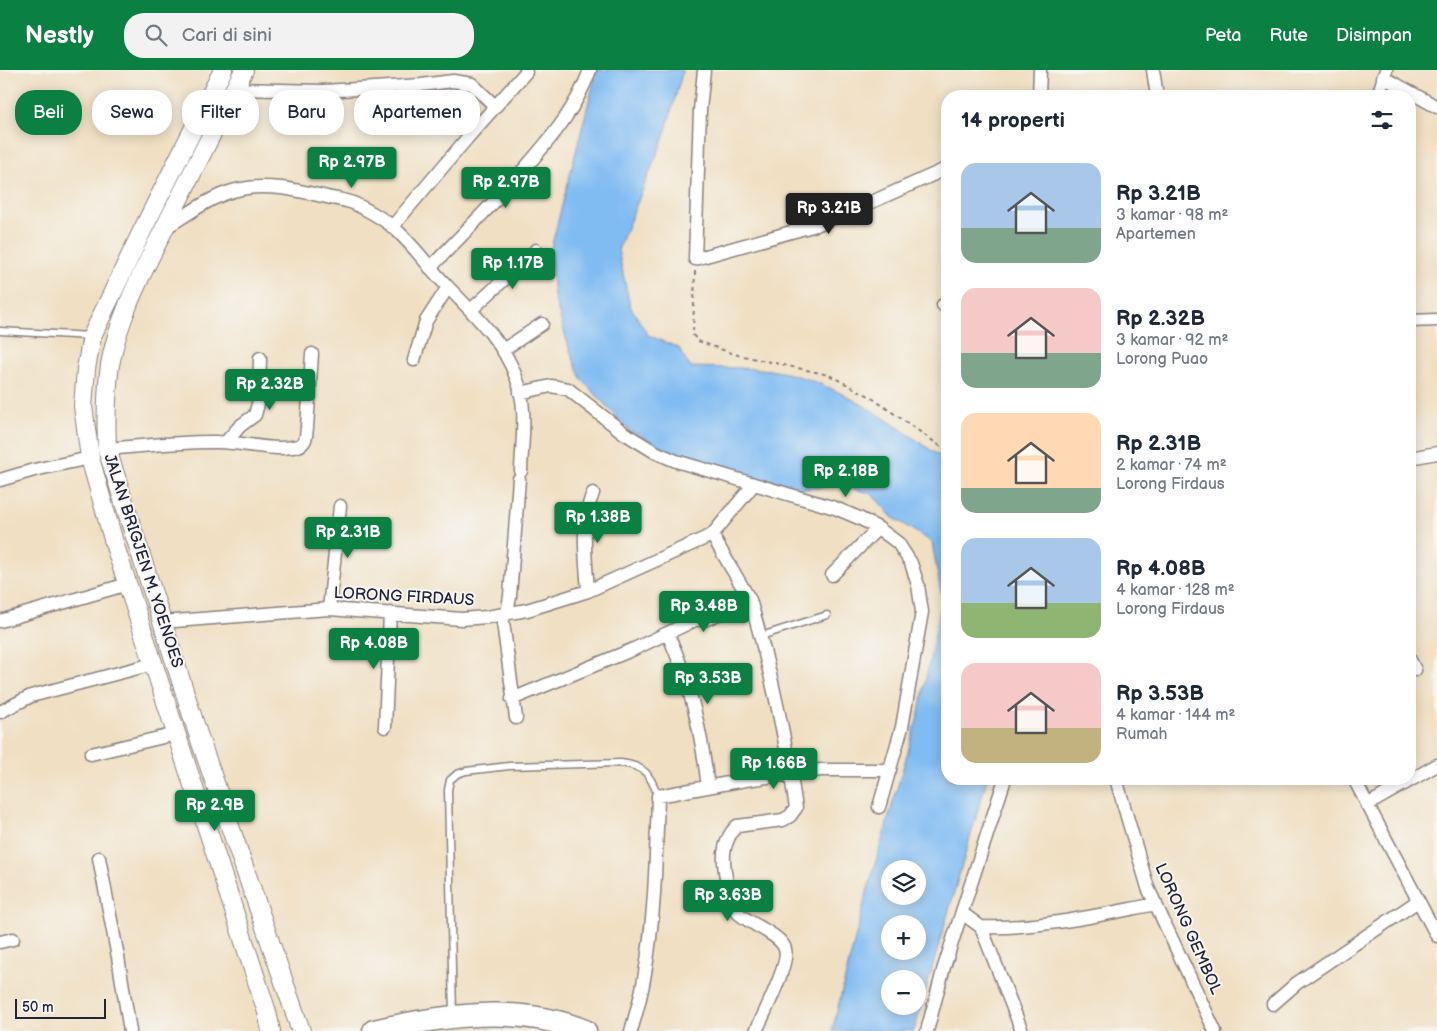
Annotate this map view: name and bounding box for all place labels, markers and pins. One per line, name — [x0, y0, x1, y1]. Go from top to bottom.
pin: Rp 2.97B — [300, 146, 404, 189]
pin: Rp 2.97B — [454, 166, 558, 209]
pin: Rp 3.21B — [777, 192, 881, 235]
pin: Rp 1.17B — [461, 248, 565, 290]
pin: Rp 2.32B — [218, 368, 322, 411]
pin: Rp 2.18B — [794, 456, 898, 498]
pin: Rp 1.38B — [546, 502, 650, 544]
pin: Rp 2.31B — [296, 516, 400, 559]
pin: Rp 3.48B — [652, 590, 756, 633]
pin: Rp 4.08B — [322, 628, 426, 670]
pin: Rp 3.53B — [656, 662, 760, 705]
pin: Rp 1.66B — [722, 748, 826, 790]
pin: Rp 2.9B — [169, 790, 261, 832]
pin: Rp 3.63B — [676, 880, 780, 922]

